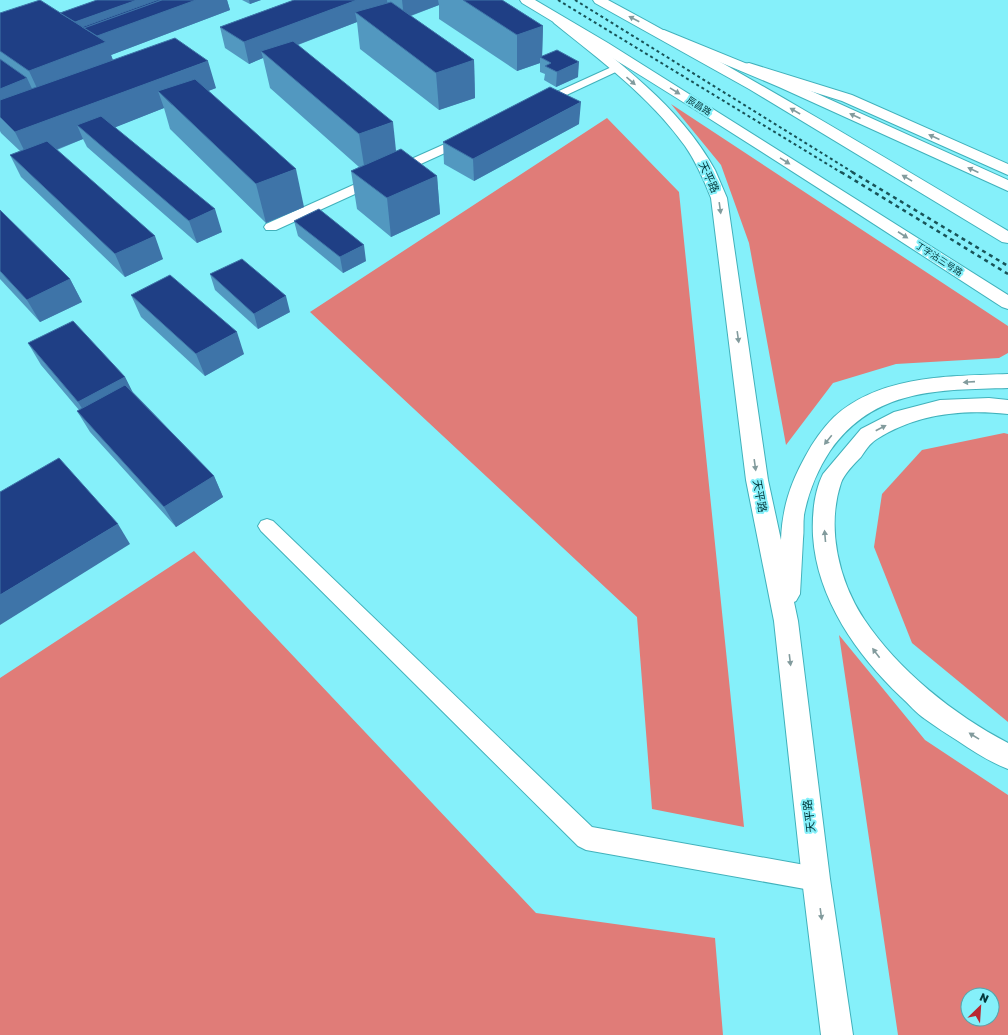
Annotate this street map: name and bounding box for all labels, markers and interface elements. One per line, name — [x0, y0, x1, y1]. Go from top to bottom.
one-way arrow — [628, 15, 640, 22]
one-way arrow — [626, 76, 637, 85]
one-way arrow — [670, 87, 680, 95]
street label: 辰昌路 — [685, 94, 714, 117]
one-way arrow — [789, 108, 801, 115]
one-way arrow — [848, 112, 860, 118]
one-way arrow — [928, 134, 940, 140]
one-way arrow — [779, 157, 791, 164]
street label: 天平路 — [697, 159, 722, 194]
one-way arrow — [967, 167, 978, 173]
one-way arrow — [901, 174, 913, 181]
one-way arrow — [717, 202, 723, 214]
one-way arrow — [898, 231, 908, 239]
street label: 丁字沽三号路 — [914, 239, 965, 278]
one-way arrow — [734, 330, 741, 343]
one-way arrow — [963, 379, 975, 386]
one-way arrow — [875, 424, 886, 431]
one-way arrow — [823, 434, 832, 445]
one-way arrow — [752, 459, 758, 471]
street label: 天平路 — [751, 478, 770, 513]
one-way arrow — [821, 530, 828, 542]
one-way arrow — [872, 647, 880, 658]
one-way arrow — [787, 653, 793, 666]
one-way arrow — [968, 733, 980, 740]
street label: 天平路 — [800, 799, 817, 833]
one-way arrow — [818, 908, 824, 920]
north arrow — [960, 987, 1000, 1027]
text: N — [978, 990, 991, 1005]

